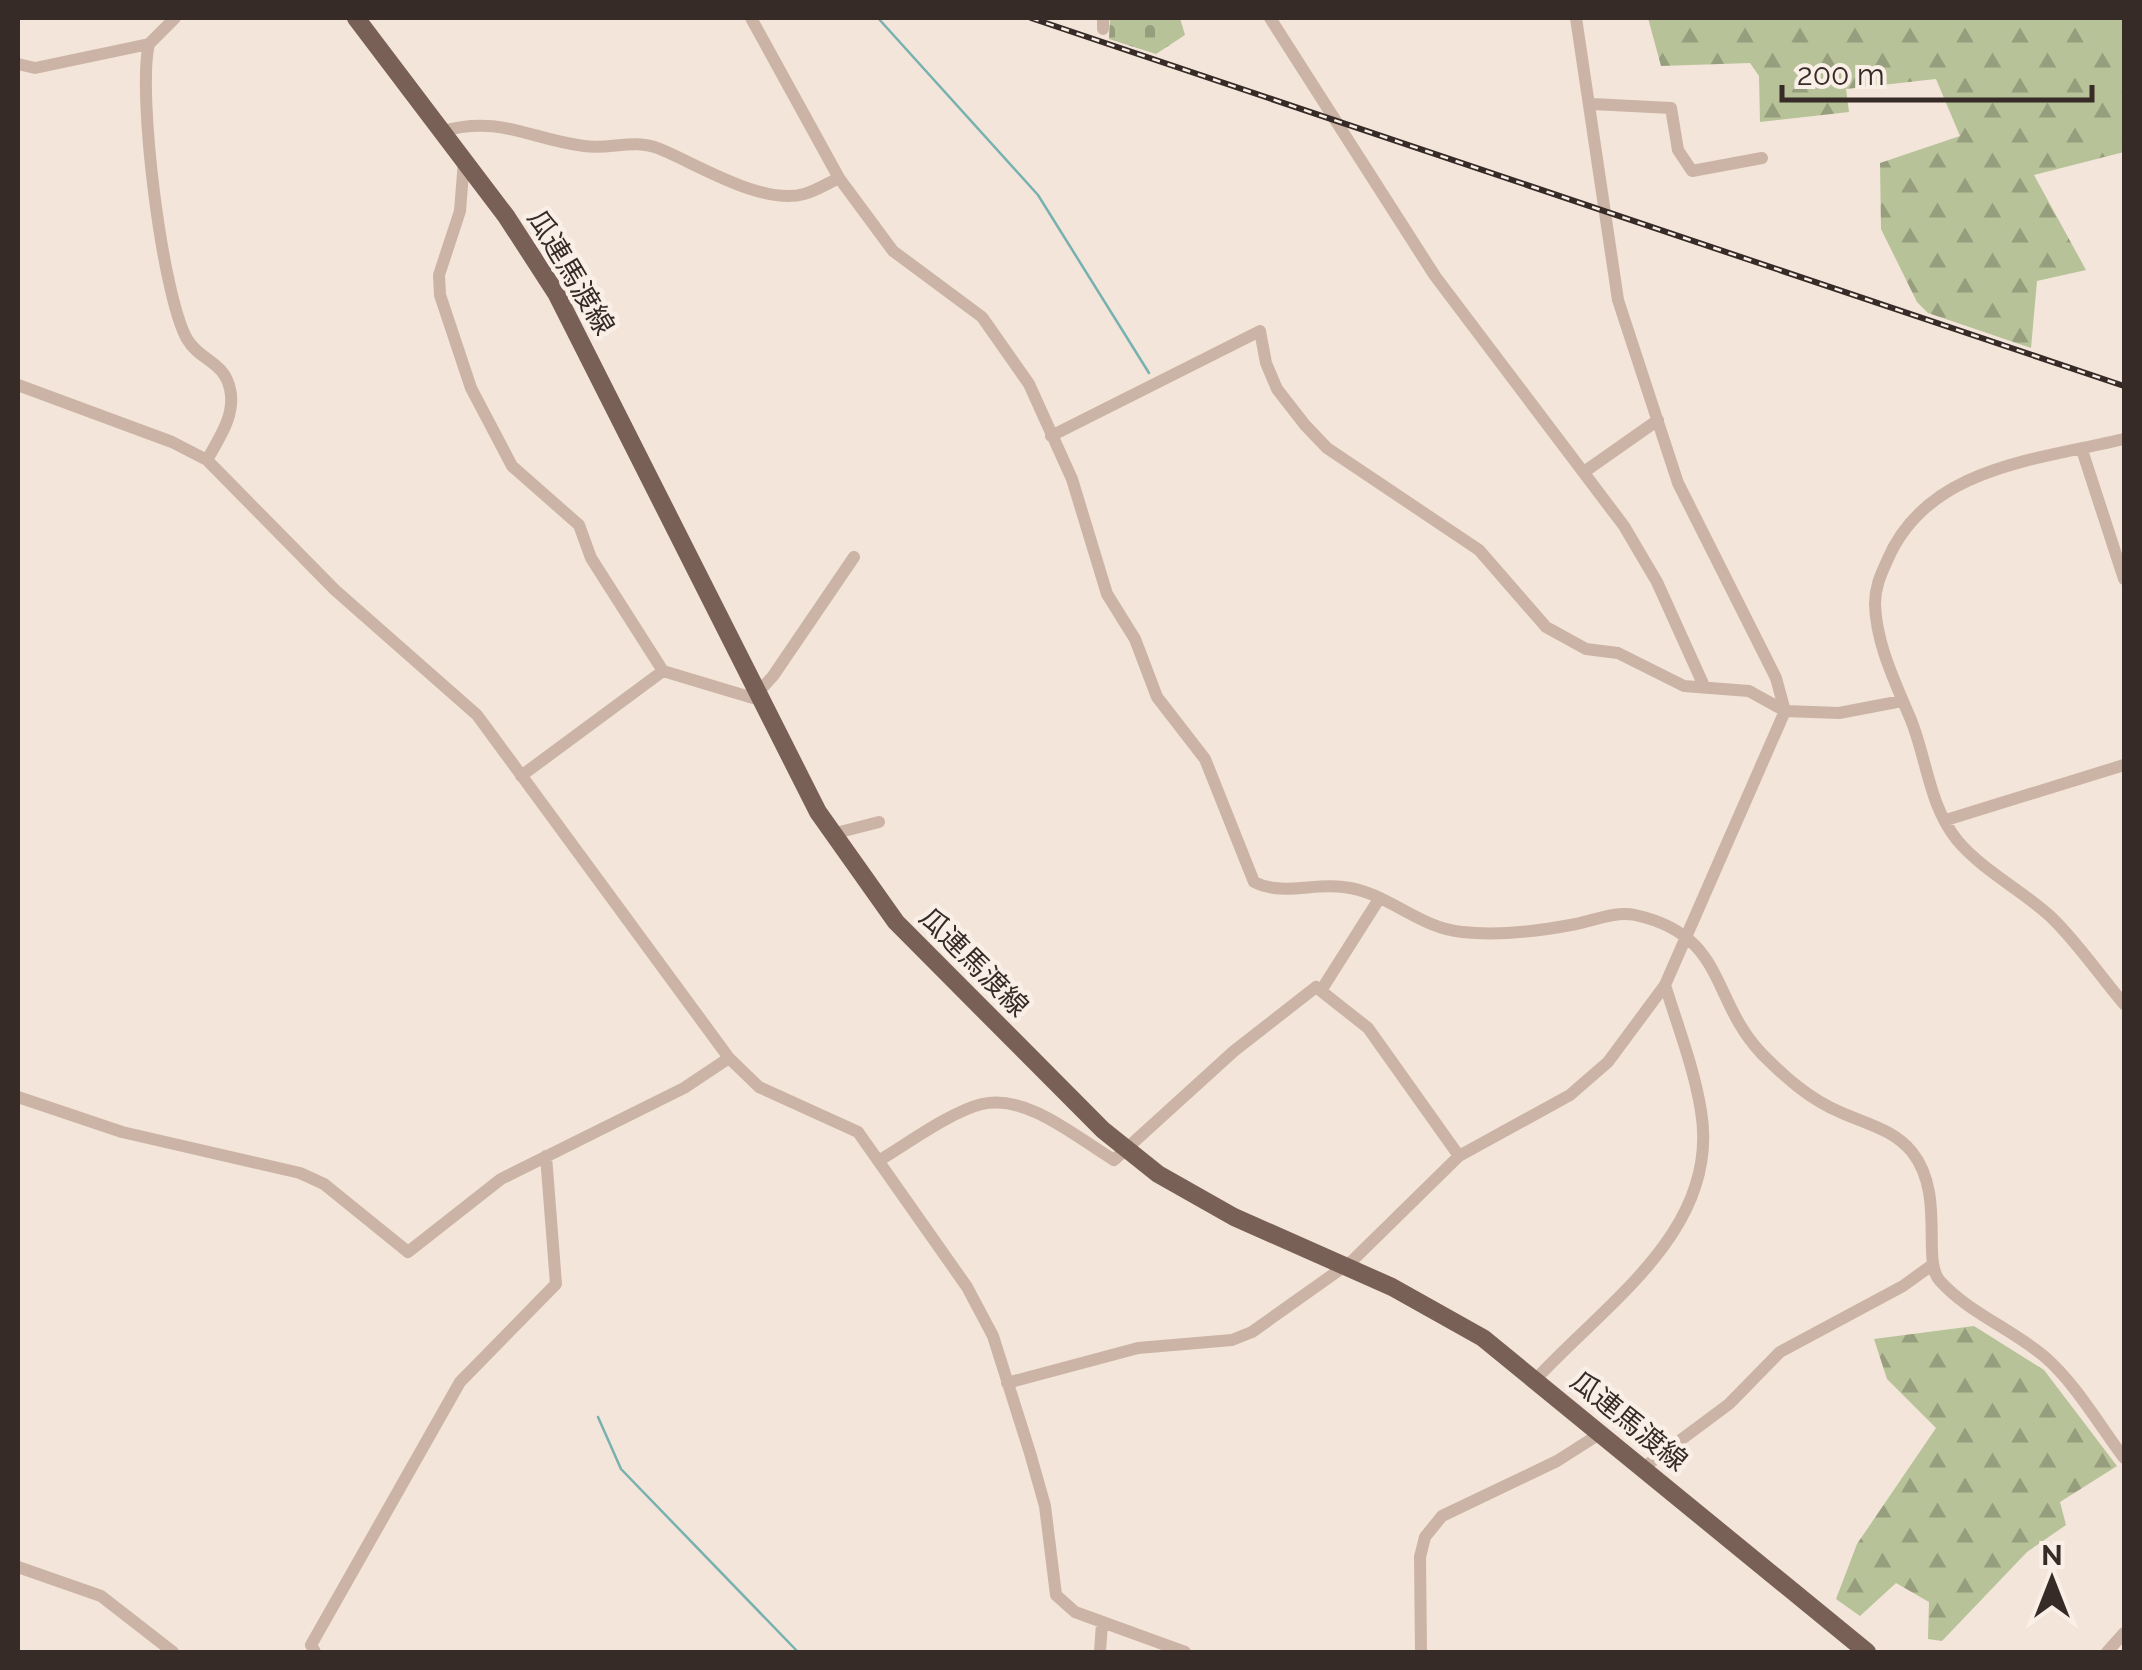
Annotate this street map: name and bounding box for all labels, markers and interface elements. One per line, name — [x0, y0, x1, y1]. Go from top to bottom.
scale bar — [1782, 40, 2092, 102]
text: 200 m — [1797, 57, 1885, 92]
street label: 瓜連馬渡線 — [521, 203, 621, 341]
street label: 瓜連馬渡線 — [913, 901, 1035, 1023]
street label: 瓜連馬渡線 — [1564, 1364, 1694, 1478]
north arrow — [2002, 1530, 2102, 1630]
text: N — [2041, 1539, 2063, 1572]

